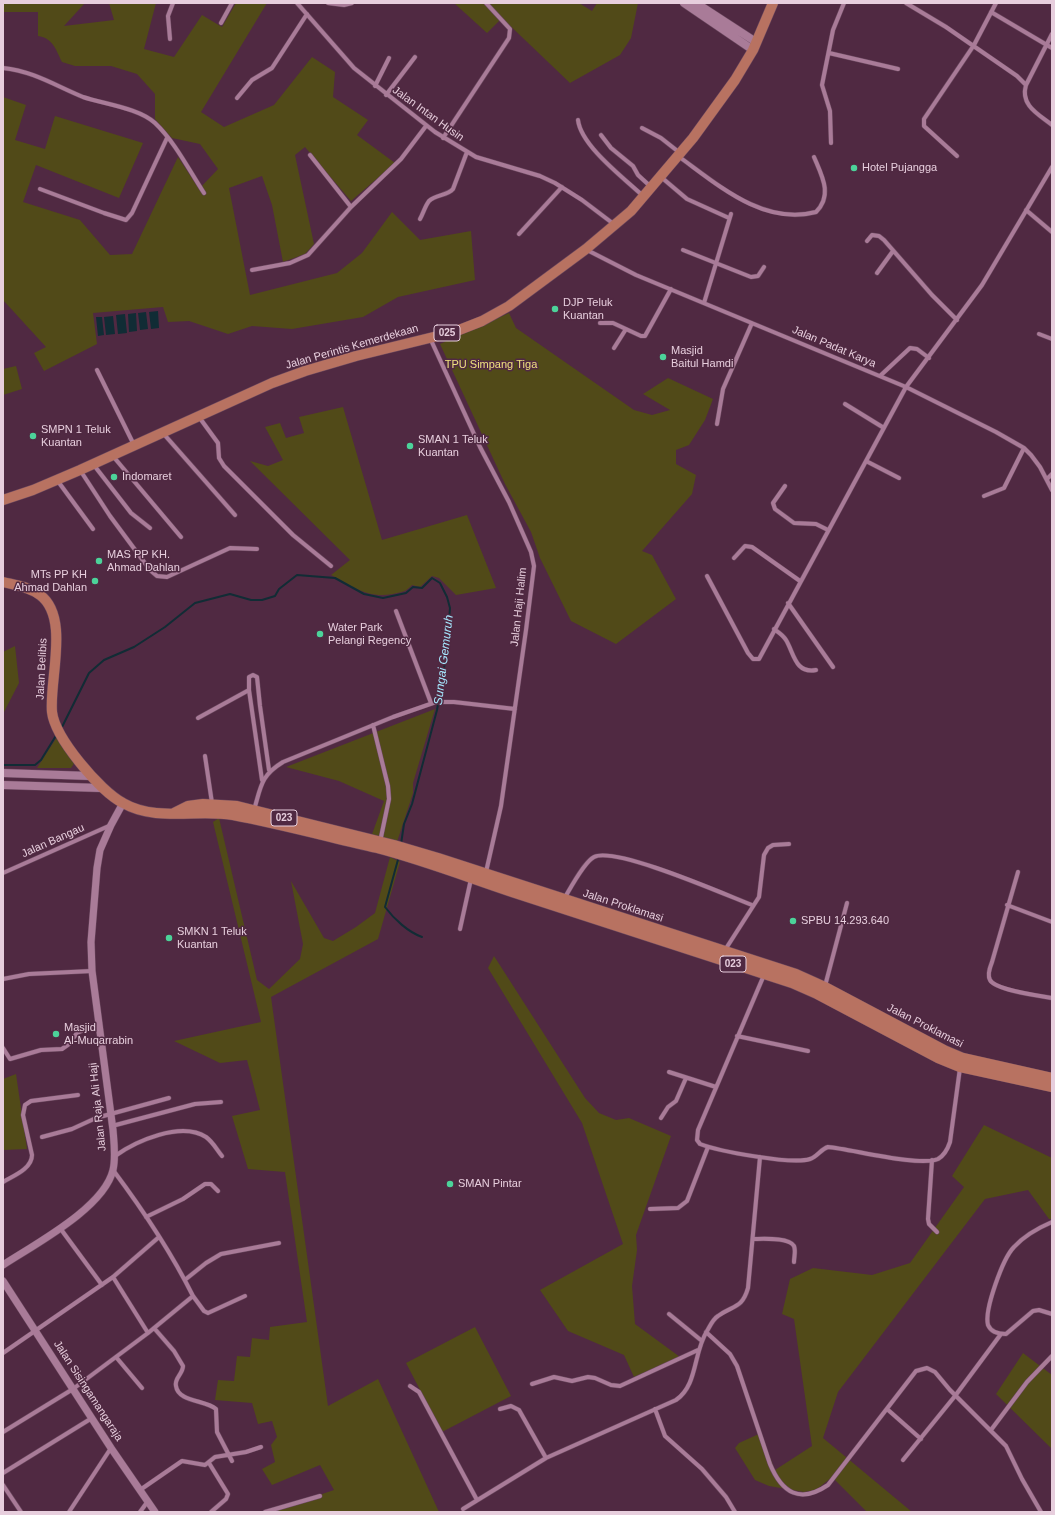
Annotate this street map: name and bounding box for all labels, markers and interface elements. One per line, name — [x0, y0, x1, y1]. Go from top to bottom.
street label: Jalan Intan Husin — [390, 84, 466, 144]
place label: Hotel Pujangga — [862, 161, 937, 175]
marker: Hotel Pujangga — [849, 163, 859, 173]
place label: DJP Teluk Kuantan — [563, 296, 613, 322]
marker: DJP Teluk Kuantan — [550, 304, 560, 314]
street label: Jalan Perintis Kemerdekaan — [284, 322, 420, 372]
street label: Jalan Padat Karya — [790, 323, 878, 371]
road number: 025 — [434, 325, 460, 341]
place label: Masjid Baitul Hamdi — [671, 344, 733, 370]
marker: Masjid Baitul Hamdi — [658, 352, 668, 362]
park label: TPU Simpang Tiga — [445, 358, 537, 372]
place label: SMPN 1 Teluk Kuantan — [41, 423, 111, 449]
marker: SMPN 1 Teluk Kuantan — [28, 431, 38, 441]
place label: SMAN 1 Teluk Kuantan — [418, 433, 488, 459]
marker: SMAN 1 Teluk Kuantan — [405, 441, 415, 451]
place label: Indomaret — [122, 470, 172, 484]
marker: Indomaret — [109, 472, 119, 482]
place label: MAS PP KH. Ahmad Dahlan — [107, 548, 180, 574]
marker: MAS PP KH. Ahmad Dahlan — [94, 556, 104, 566]
street label: Jalan Haji Halim — [508, 567, 530, 647]
place label: MTs PP KH Ahmad Dahlan — [14, 568, 87, 594]
marker: MTs PP KH Ahmad Dahlan — [90, 576, 100, 586]
water label: Sungai Gemuruh — [431, 614, 457, 706]
place label: Water Park Pelangi Regency — [328, 621, 411, 647]
marker: Water Park Pelangi Regency — [315, 629, 325, 639]
street label: Jalan Belibis — [34, 638, 50, 700]
road number: 023 — [271, 810, 297, 826]
street label: Jalan Bangau — [20, 821, 86, 861]
street label: Jalan Proklamasi — [581, 887, 665, 925]
place label: SPBU 14.293.640 — [801, 914, 889, 928]
marker: SPBU 14.293.640 — [788, 916, 798, 926]
place label: SMKN 1 Teluk Kuantan — [177, 925, 247, 951]
marker: SMKN 1 Teluk Kuantan — [164, 933, 174, 943]
road number: 023 — [720, 956, 746, 972]
street label: Jalan Proklamasi — [885, 1001, 965, 1051]
place label: Masjid Al-Muqarrabin — [64, 1021, 133, 1047]
marker: Masjid Al-Muqarrabin — [51, 1029, 61, 1039]
street label: Jalan Raja Ali Haji — [87, 1062, 109, 1152]
place label: SMAN Pintar — [458, 1177, 522, 1191]
marker: SMAN Pintar — [445, 1179, 455, 1189]
street label: Jalan Sisingamangaraja — [50, 1338, 126, 1444]

